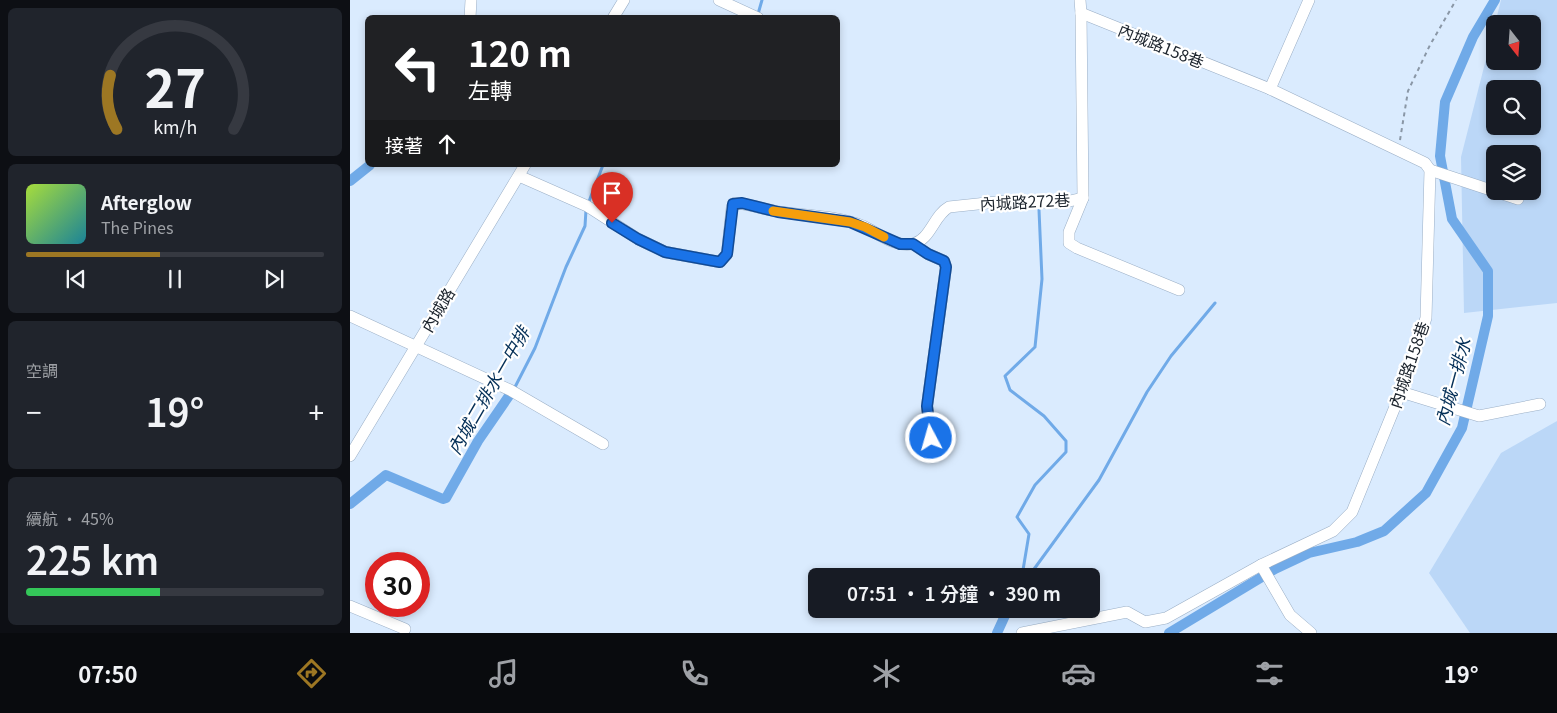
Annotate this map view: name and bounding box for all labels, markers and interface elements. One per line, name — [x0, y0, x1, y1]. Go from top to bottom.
north arrow — [1486, 15, 1541, 70]
map controls — [1486, 15, 1541, 200]
street label: 內城路158巷 — [1115, 17, 1208, 73]
text: 120 m — [468, 26, 572, 77]
icon: left — [385, 35, 450, 100]
text: 27 — [144, 48, 206, 123]
text: 左轉 — [468, 73, 512, 105]
button: search — [1486, 80, 1541, 135]
text: km/h — [153, 113, 197, 139]
icon: ahead — [433, 130, 461, 158]
text: 接著 — [385, 131, 423, 158]
button: layers — [1486, 145, 1541, 200]
pin — [591, 172, 633, 223]
icon: arrive — [598, 179, 626, 207]
street label: 內城路272巷 — [979, 187, 1071, 215]
text: Afterglow — [101, 188, 192, 215]
text: The Pines — [101, 215, 173, 239]
icon: previous — [62, 265, 90, 293]
icon: pause — [161, 265, 189, 293]
icon: next — [260, 265, 288, 293]
street label: 內城路 — [414, 283, 460, 336]
street label: 內城路158巷 — [1382, 318, 1434, 411]
water label: 內城二排水一中排 — [440, 319, 536, 459]
water label: 內城一排水 — [1428, 334, 1477, 428]
text: 空調 — [26, 358, 58, 382]
text: 19° — [145, 383, 205, 438]
text: − — [26, 391, 42, 431]
text: + — [308, 391, 324, 431]
position arrow — [904, 411, 956, 463]
text: 續航 · 45% — [26, 506, 114, 530]
text: 225 km — [26, 531, 159, 586]
speed limit sign: 30 — [365, 552, 430, 617]
text: 07:51 · 1 分鐘 · 390 m — [847, 579, 1061, 606]
icon: directions — [294, 656, 329, 691]
icon: music — [486, 656, 521, 691]
icon: phone — [677, 656, 712, 691]
icon: climate — [869, 656, 904, 691]
icon: car — [1061, 656, 1096, 691]
icon: filters — [1252, 656, 1287, 691]
text: 07:50 — [78, 657, 137, 689]
text: 19° — [1444, 657, 1479, 689]

